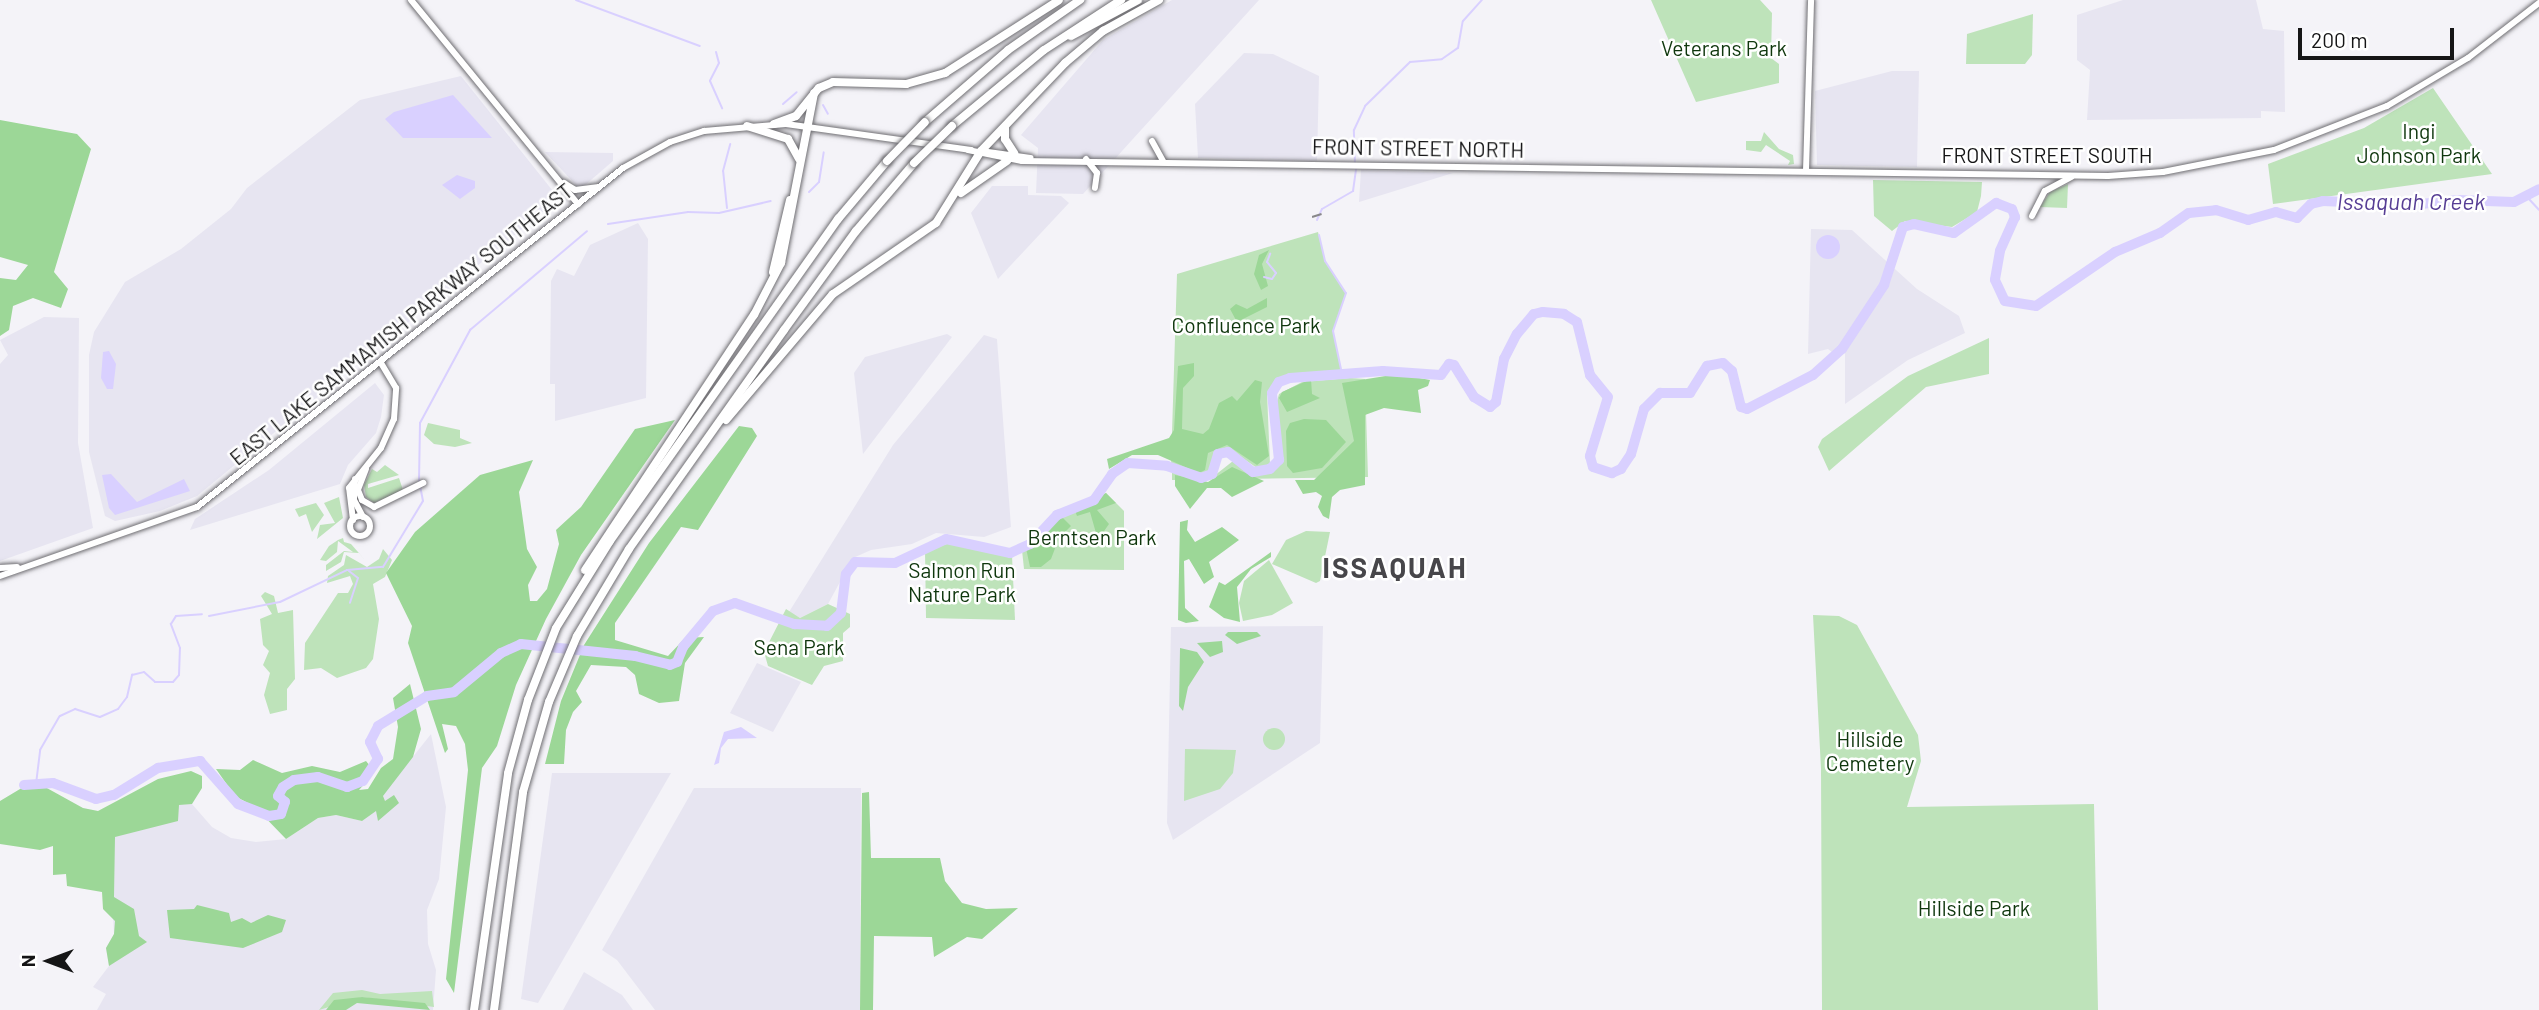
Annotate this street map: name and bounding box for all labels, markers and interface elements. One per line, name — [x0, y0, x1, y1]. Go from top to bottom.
scale bar — [2301, 14, 2457, 58]
text: 200 m — [2311, 27, 2368, 52]
park label: Veterans Park — [1661, 35, 1787, 61]
park label: Ingi Johnson Park — [2357, 118, 2481, 168]
street label: FRONT STREET NORTH — [1312, 134, 1524, 162]
street label: FRONT STREET SOUTH — [1942, 142, 2152, 168]
street label: EAST LAKE SAMMAMISH PARKWAY SOUTHEAST — [225, 178, 577, 470]
water label: Issaquah Creek — [2337, 187, 2485, 215]
park label: Confluence Park — [1172, 312, 1320, 338]
park label: Berntsen Park — [1027, 524, 1157, 550]
district label: ISSAQUAH — [1324, 550, 1466, 584]
park label: Salmon Run Nature Park — [908, 557, 1016, 607]
park label: Sena Park — [754, 634, 844, 660]
park label: Hillside Cemetery — [1826, 726, 1914, 776]
park label: Hillside Park — [1918, 895, 2030, 921]
north arrow — [14, 926, 84, 996]
text: N — [16, 955, 39, 967]

